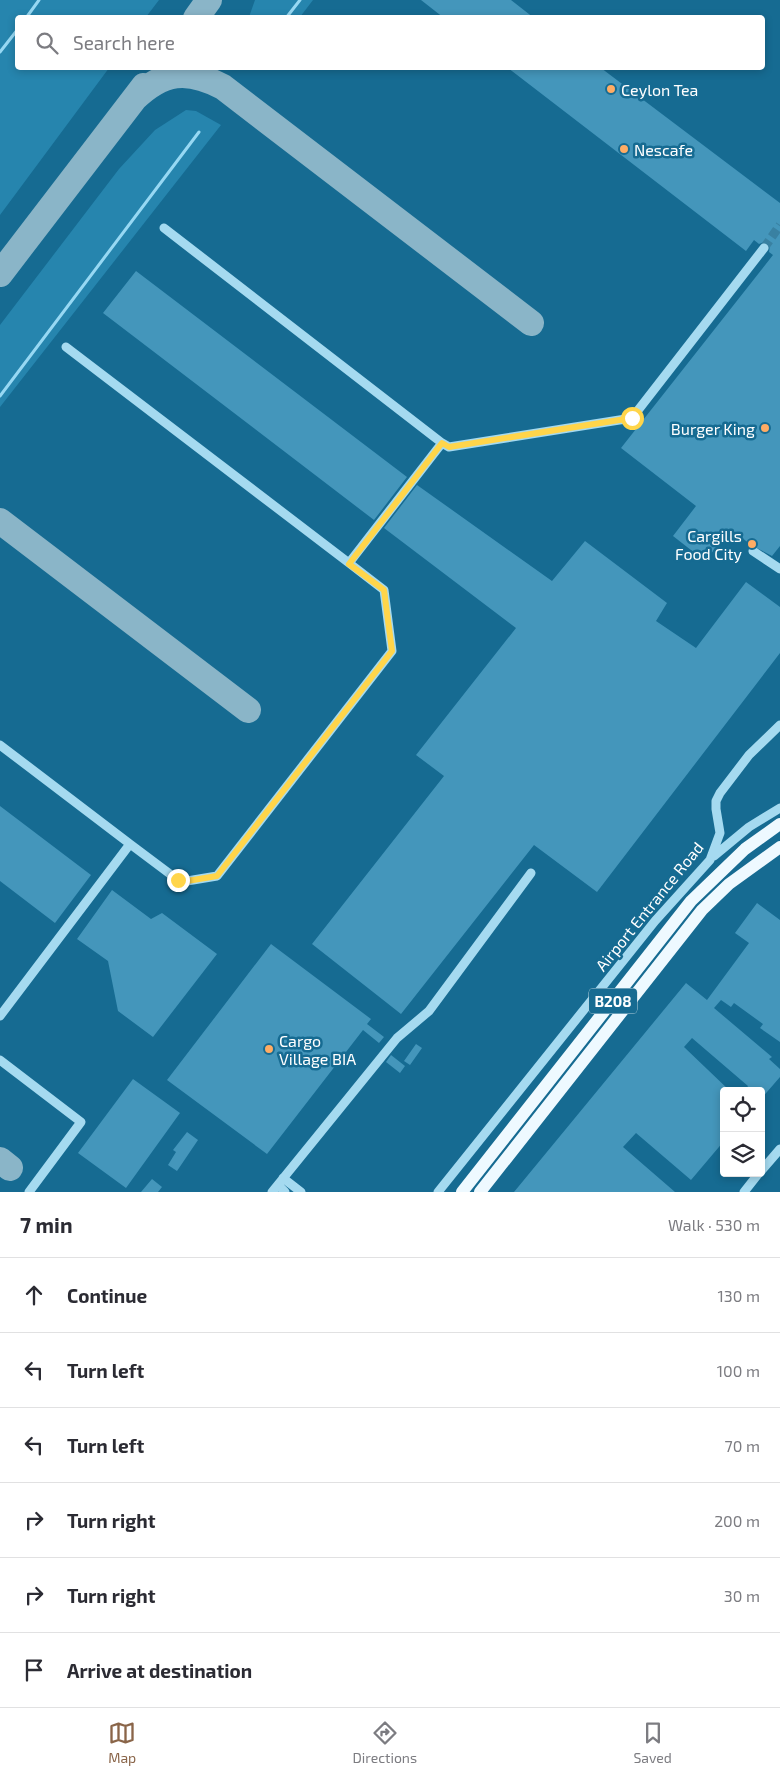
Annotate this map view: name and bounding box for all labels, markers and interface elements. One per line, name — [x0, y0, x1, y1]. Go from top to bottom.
search box — [15, 15, 765, 70]
icon: search — [33, 29, 61, 57]
text: Search here — [73, 31, 175, 54]
place label: Ceylon Tea — [621, 80, 698, 99]
marker: Ceylon Tea — [605, 83, 617, 95]
place label: Nescafe — [634, 140, 693, 159]
marker: Nescafe — [618, 143, 630, 155]
route start — [621, 407, 644, 430]
place label: Burger King — [671, 419, 755, 438]
marker: Burger King — [759, 422, 771, 434]
place label: Cargills Food City — [675, 526, 743, 563]
marker: Cargills Food City — [746, 538, 758, 550]
street label: Airport Entrance Road — [591, 838, 707, 974]
route end — [167, 869, 190, 892]
road number: B208 — [589, 988, 637, 1014]
place label: Cargo Village BIA — [279, 1031, 356, 1068]
marker: Cargo Village BIA — [263, 1043, 275, 1055]
map controls — [720, 1087, 765, 1177]
button: locate — [720, 1087, 765, 1132]
button: layers — [720, 1132, 765, 1177]
text: 7 min — [20, 1212, 73, 1237]
text: Walk · 530 m — [668, 1215, 760, 1234]
icon: ahead — [20, 1281, 48, 1309]
text: Continue — [67, 1284, 147, 1307]
text: 130 m — [718, 1286, 760, 1305]
icon: left — [20, 1356, 48, 1384]
text: Turn left — [67, 1359, 144, 1382]
text: 100 m — [717, 1361, 760, 1380]
icon: left — [20, 1431, 48, 1459]
text: Turn left — [67, 1434, 144, 1457]
text: 70 m — [725, 1436, 760, 1455]
icon: right — [20, 1506, 48, 1534]
text: Turn right — [67, 1509, 155, 1532]
text: 200 m — [714, 1511, 760, 1530]
icon: right — [20, 1581, 48, 1609]
text: Turn right — [67, 1584, 155, 1607]
text: 30 m — [724, 1586, 760, 1605]
icon: arrive — [20, 1656, 48, 1684]
text: Arrive at destination — [67, 1659, 252, 1682]
tab: Map — [108, 1719, 136, 1766]
tab: Directions — [353, 1719, 417, 1766]
tab: Saved — [633, 1719, 672, 1766]

